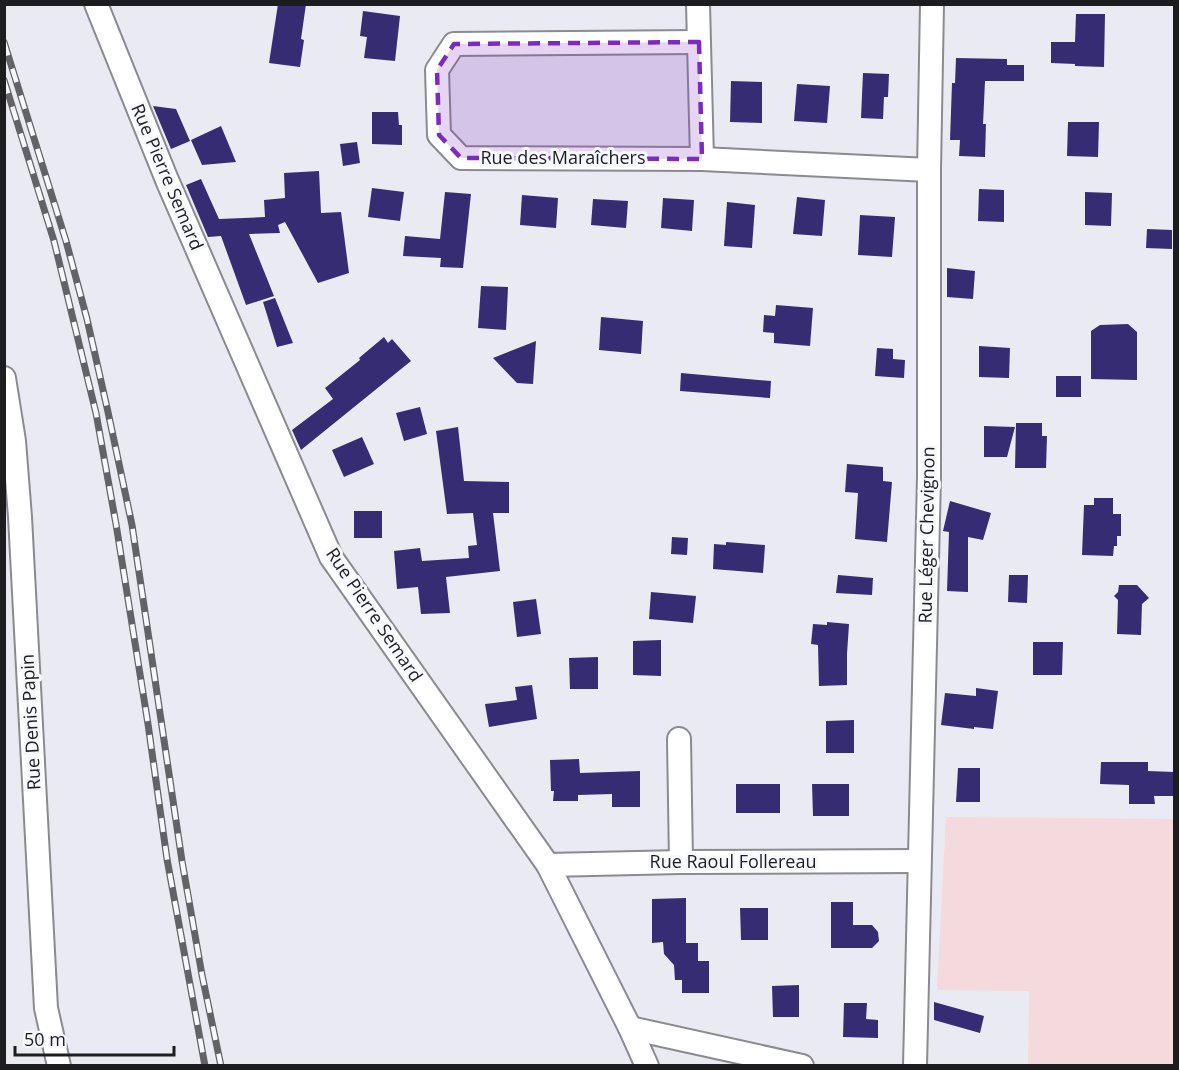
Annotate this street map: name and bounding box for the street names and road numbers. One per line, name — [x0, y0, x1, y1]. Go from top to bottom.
street label: Rue Pierre Semard — [126, 100, 210, 254]
street label: Rue des Maraîchers — [480, 145, 646, 169]
street label: Rue Léger Chevignon — [912, 446, 940, 624]
street label: Rue Pierre Semard — [321, 543, 429, 686]
street label: Rue Denis Papin — [14, 653, 46, 791]
street label: Rue Raoul Follereau — [650, 849, 816, 873]

